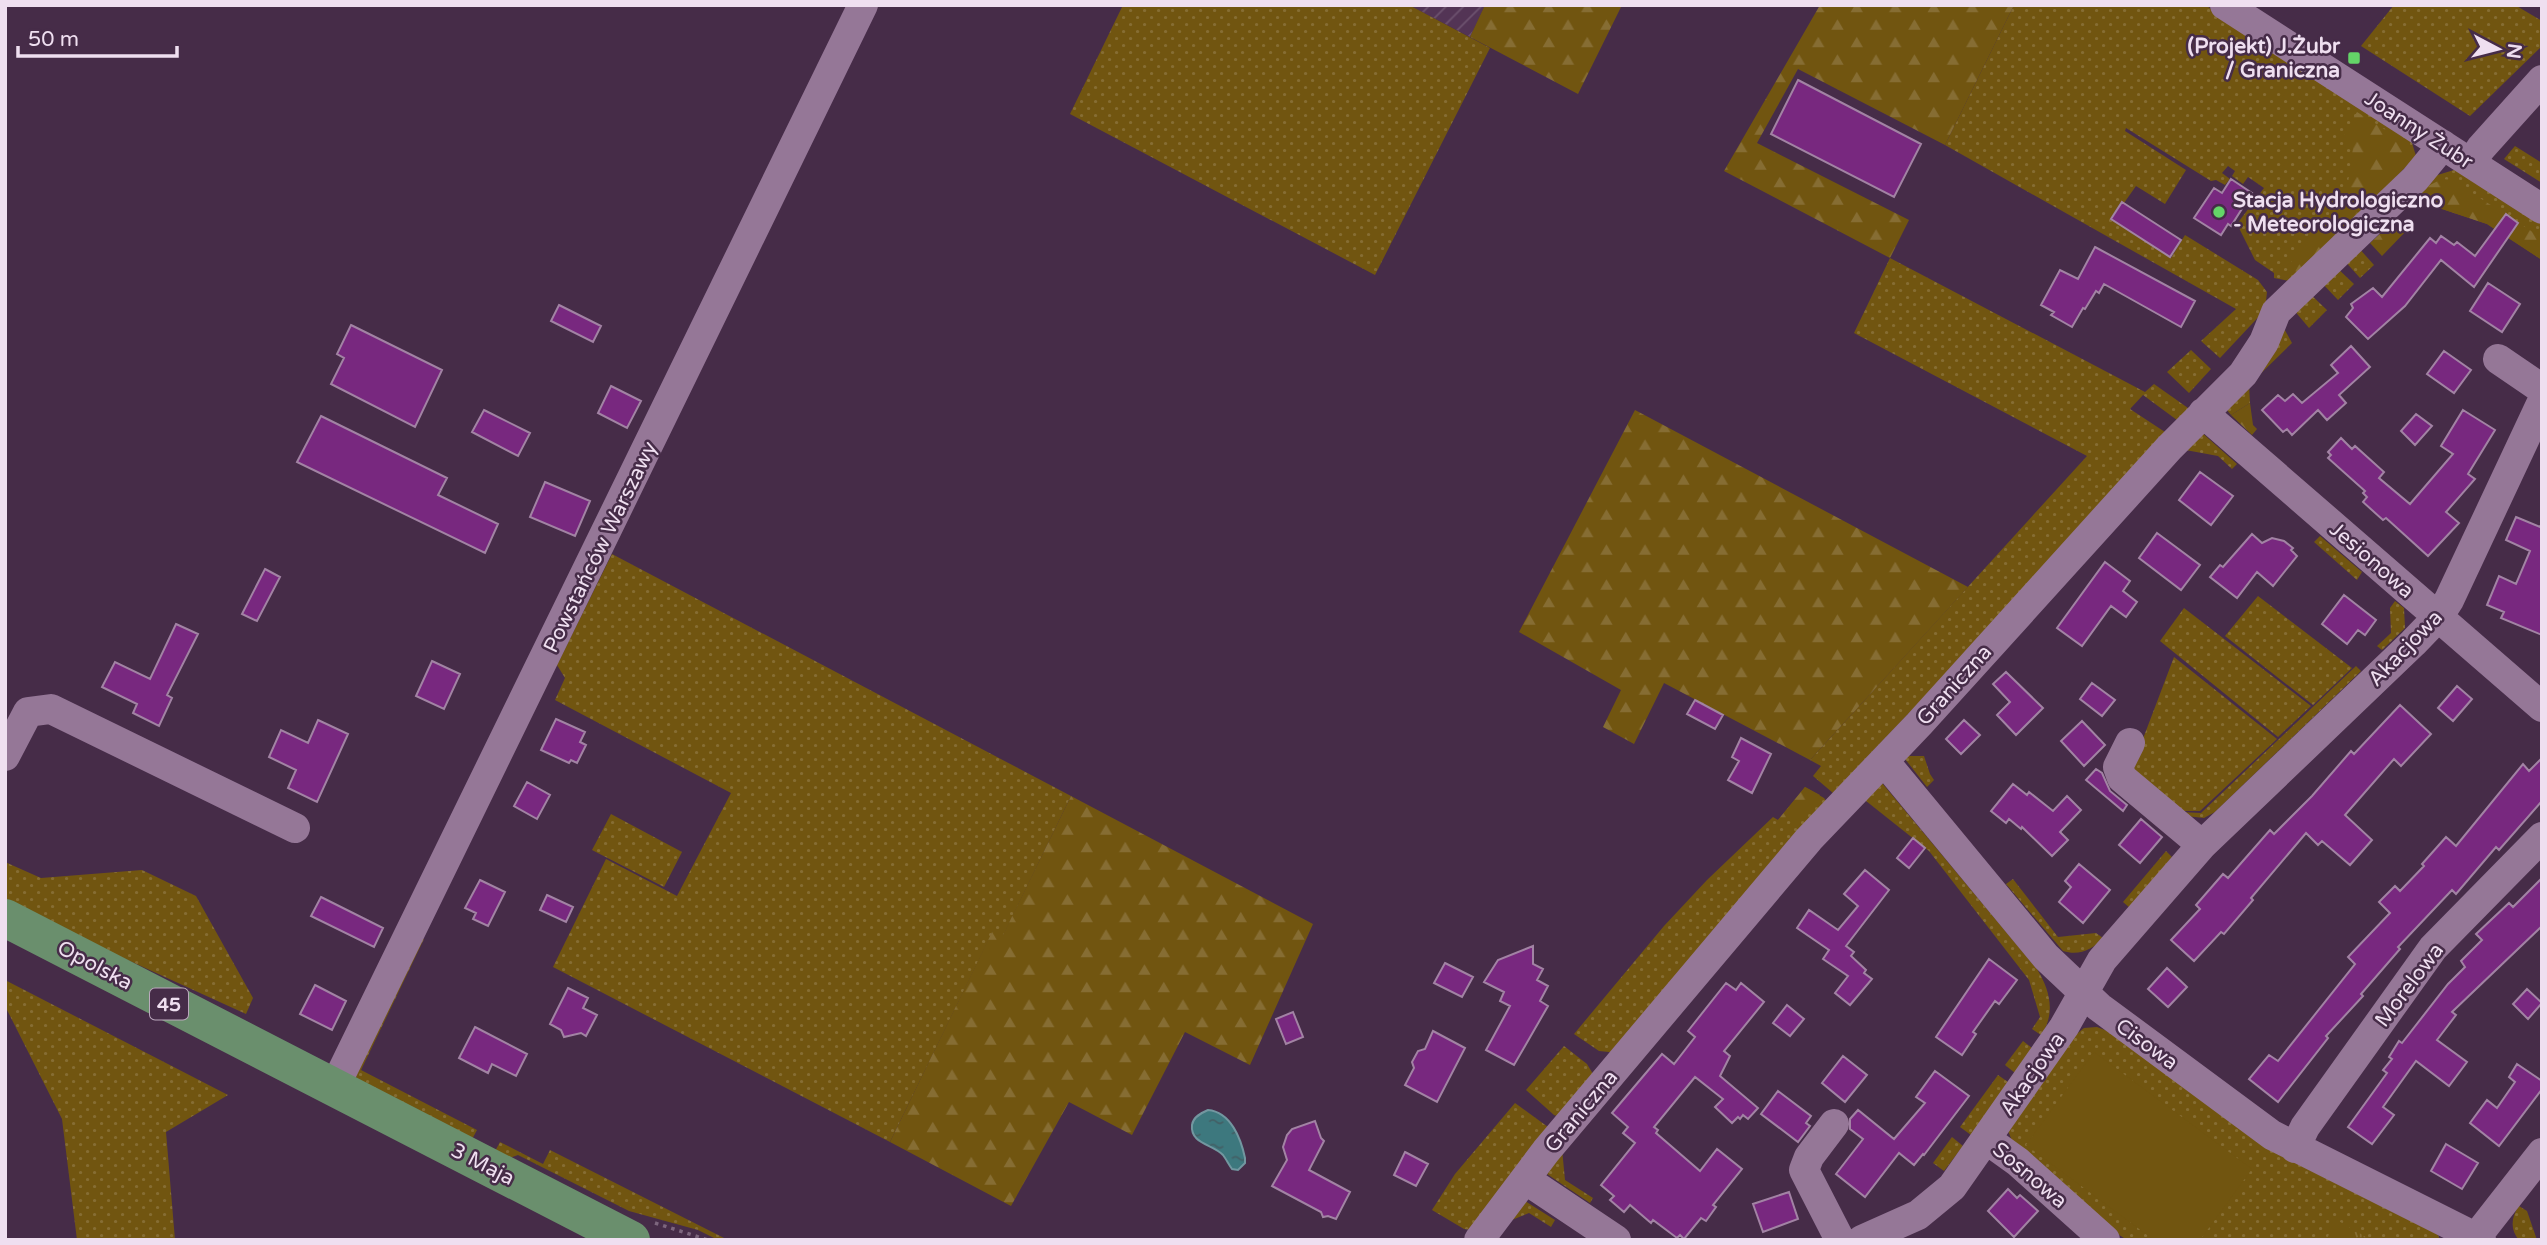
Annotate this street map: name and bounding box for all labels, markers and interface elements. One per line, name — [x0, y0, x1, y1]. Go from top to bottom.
scale bar — [18, 14, 177, 58]
north arrow — [2463, 14, 2533, 84]
text: 50 m — [28, 27, 79, 52]
place label: (Projekt) J.Żubr / Graniczna — [2187, 34, 2341, 83]
text: N — [2502, 42, 2526, 60]
marker: (Projekt) J.Żubr / Graniczna — [2346, 50, 2362, 66]
street label: Joanny Żubr — [2360, 86, 2478, 175]
place label: Stacja Hydrologiczno - Meteorologiczna — [2233, 188, 2444, 237]
marker: Stacja Hydrologiczno - Meteorologiczna — [2211, 204, 2227, 220]
street label: Powstańców Warszawy — [538, 438, 662, 657]
street label: Jesionowa — [2324, 517, 2419, 604]
street label: Akacjowa — [2363, 605, 2448, 692]
street label: Graniczna — [1912, 640, 1997, 731]
street label: Opolska — [53, 935, 136, 996]
street label: Morelowa — [2370, 938, 2449, 1032]
road number: 45 — [150, 988, 188, 1020]
street label: Cisowa — [2111, 1013, 2183, 1075]
street label: Akacjowa — [1995, 1028, 2070, 1121]
street label: Graniczna — [1540, 1065, 1623, 1158]
street label: Sosnowa — [1987, 1137, 2072, 1214]
street label: 3 Maja — [447, 1138, 519, 1191]

